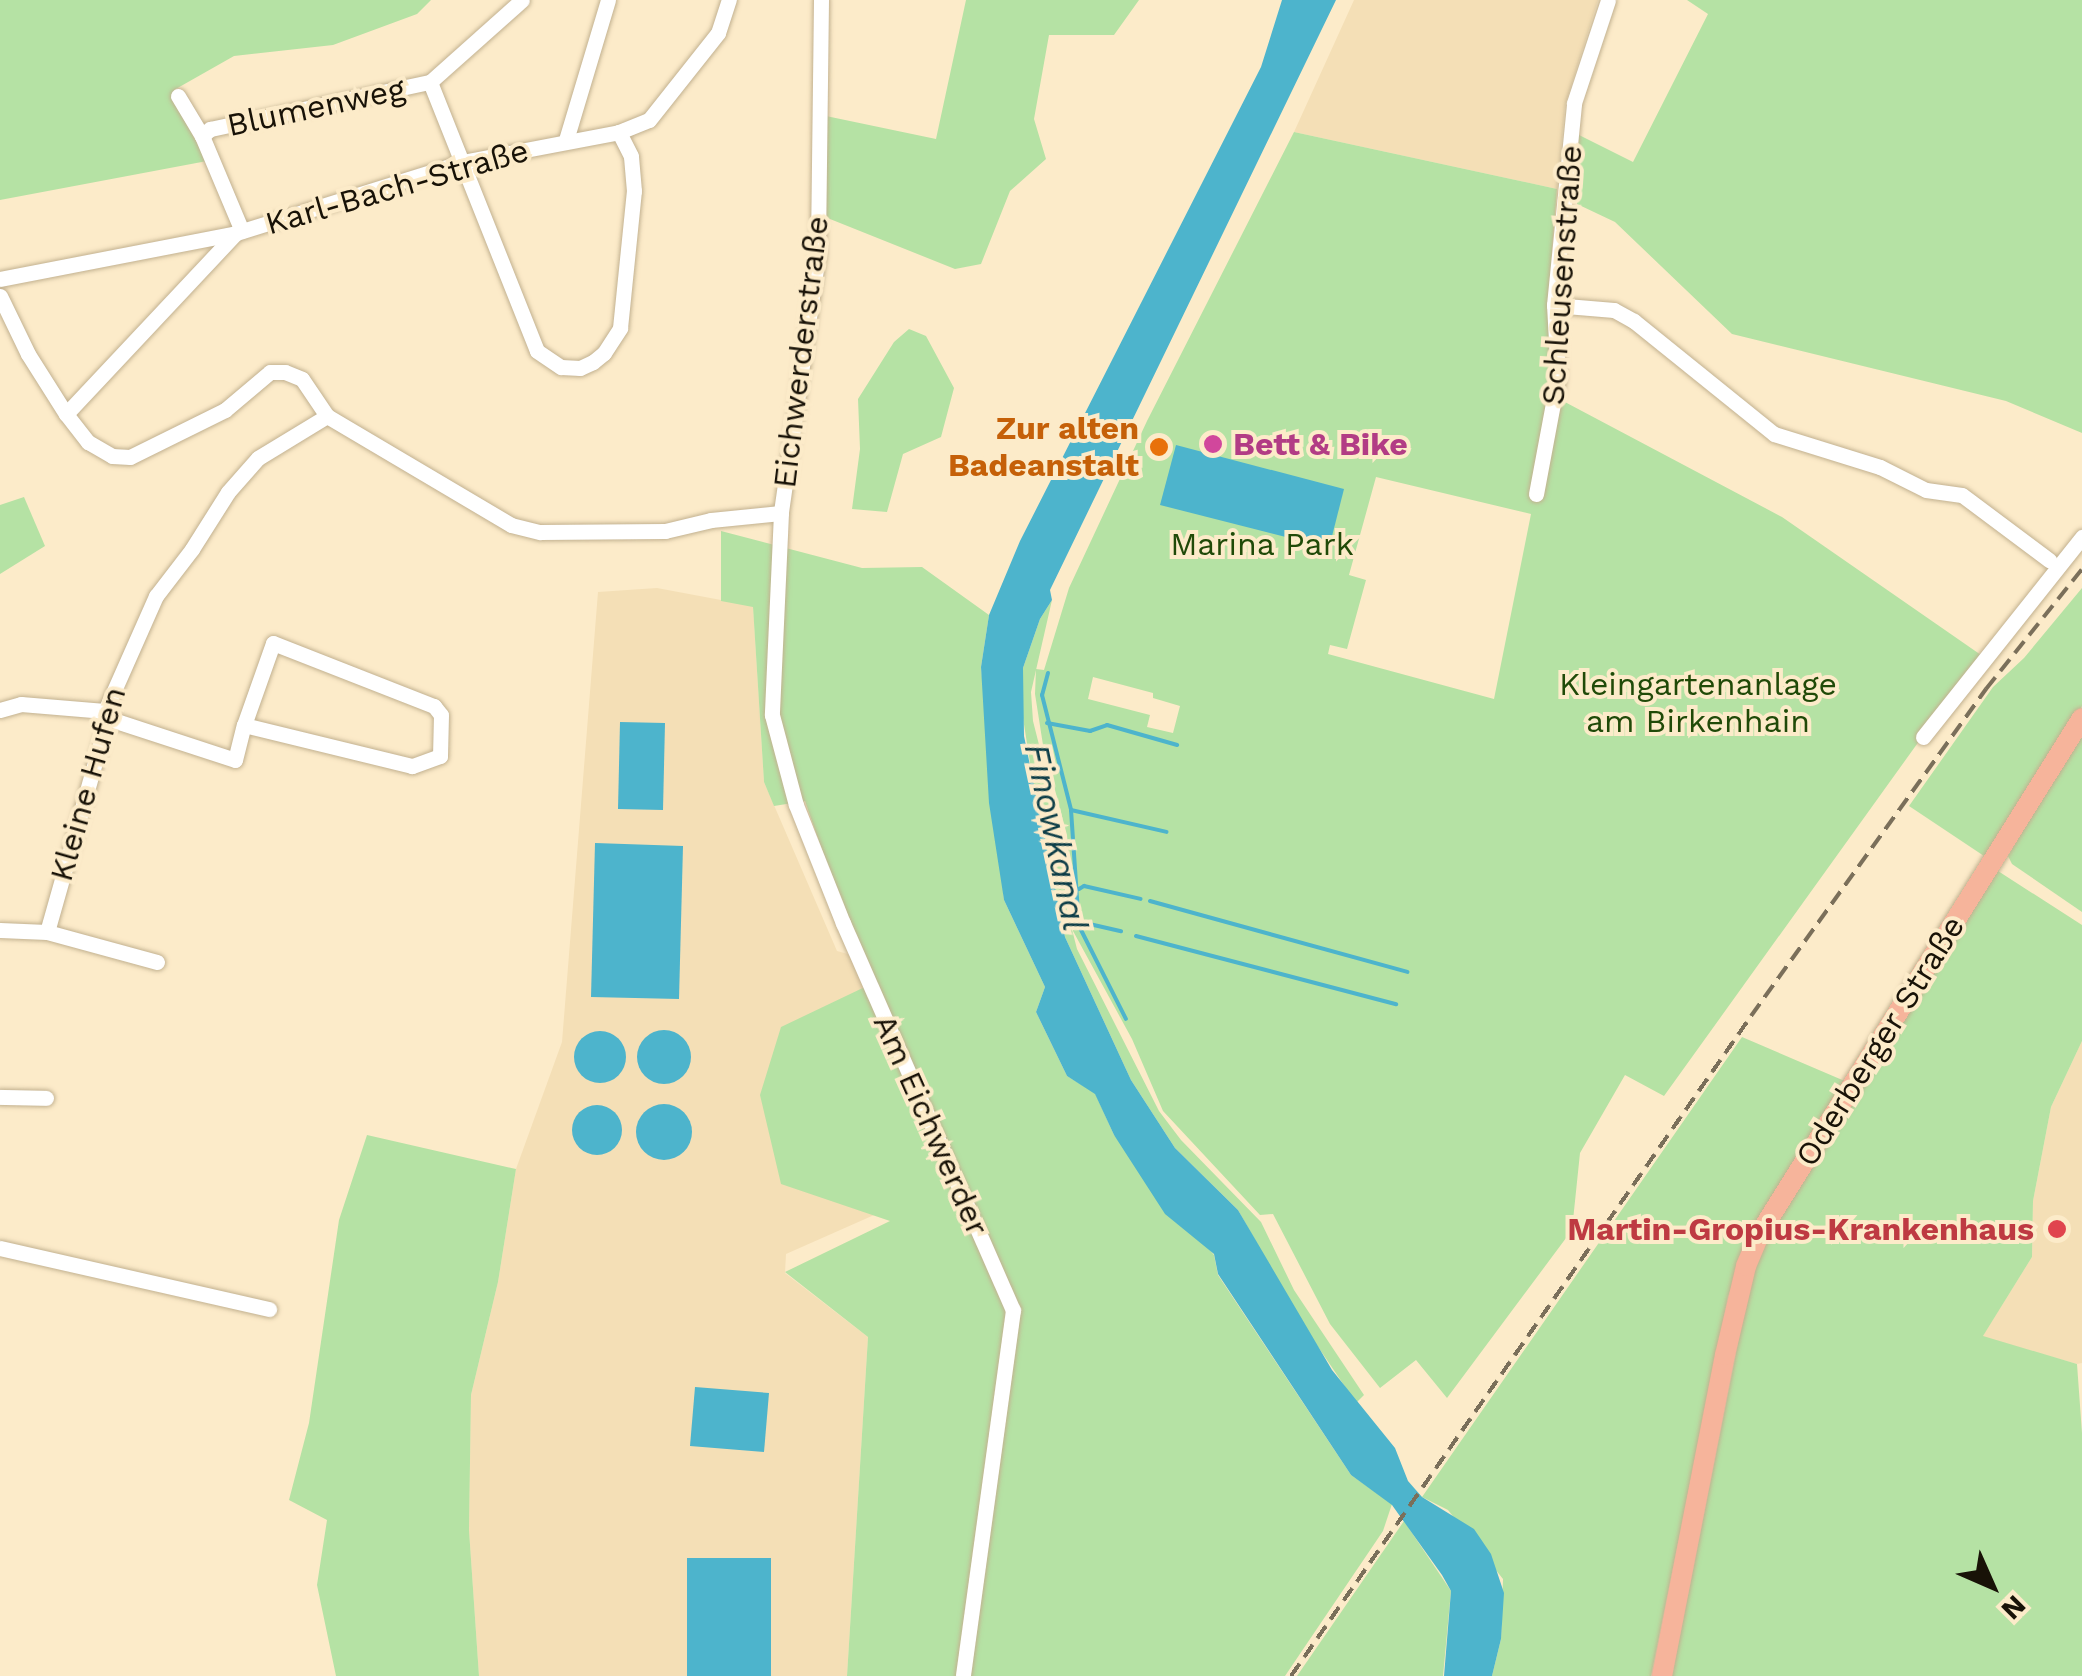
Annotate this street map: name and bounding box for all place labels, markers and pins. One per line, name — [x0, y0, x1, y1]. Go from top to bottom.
place label: Zur alten Badeanstalt — [948, 410, 1139, 485]
place label: Bett & Bike — [1233, 425, 1408, 463]
marker: Bett & Bike — [1202, 433, 1224, 455]
marker: Zur alten Badeanstalt — [1148, 436, 1170, 458]
place label: Martin-Gropius-Krankenhaus — [1567, 1210, 2034, 1248]
marker: Martin-Gropius-Krankenhaus — [2044, 1216, 2070, 1242]

